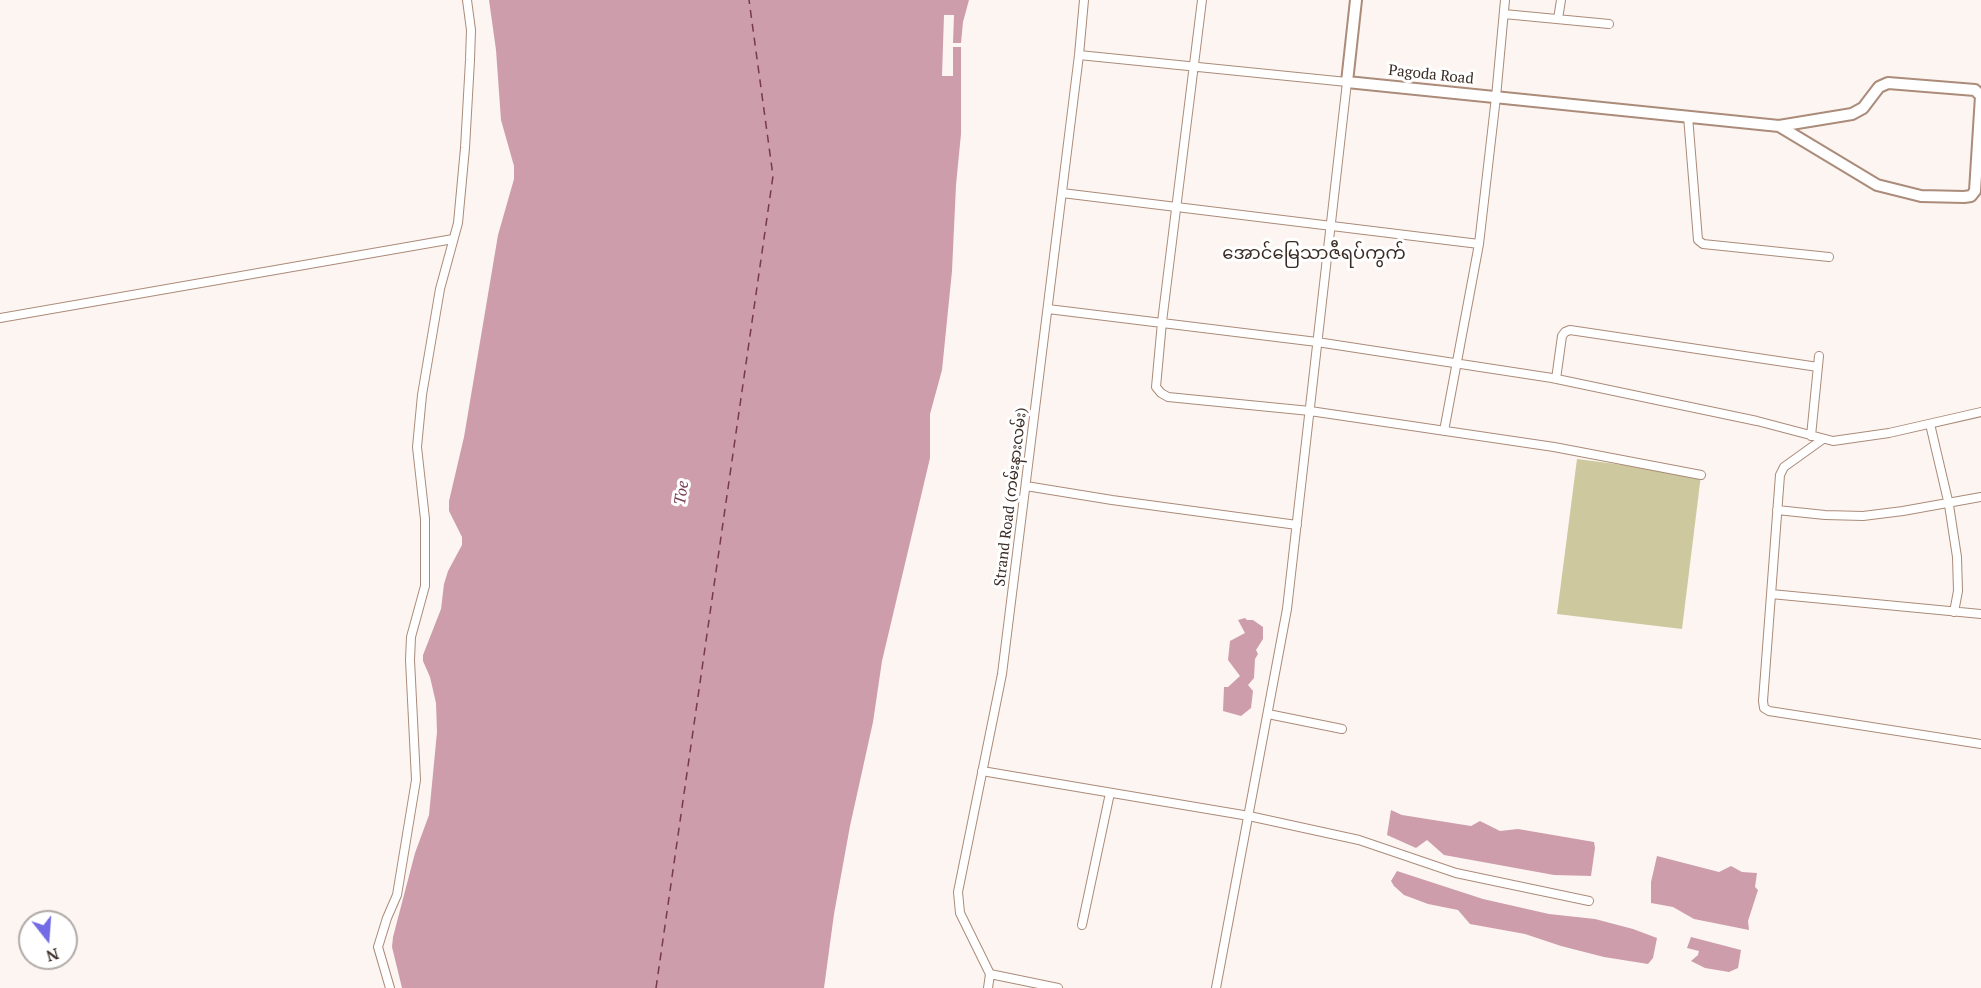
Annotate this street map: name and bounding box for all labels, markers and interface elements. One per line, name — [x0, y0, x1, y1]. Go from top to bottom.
street label: Pagoda Road — [1387, 62, 1475, 88]
district label: အောင်မြေသာဇီရပ်ကွက် — [1222, 243, 1406, 265]
street label: Strand Road (ကမ်းနားလမ်း) — [991, 406, 1031, 588]
water label: Toe — [671, 479, 693, 507]
north arrow — [18, 910, 78, 970]
text: N — [44, 943, 62, 968]

